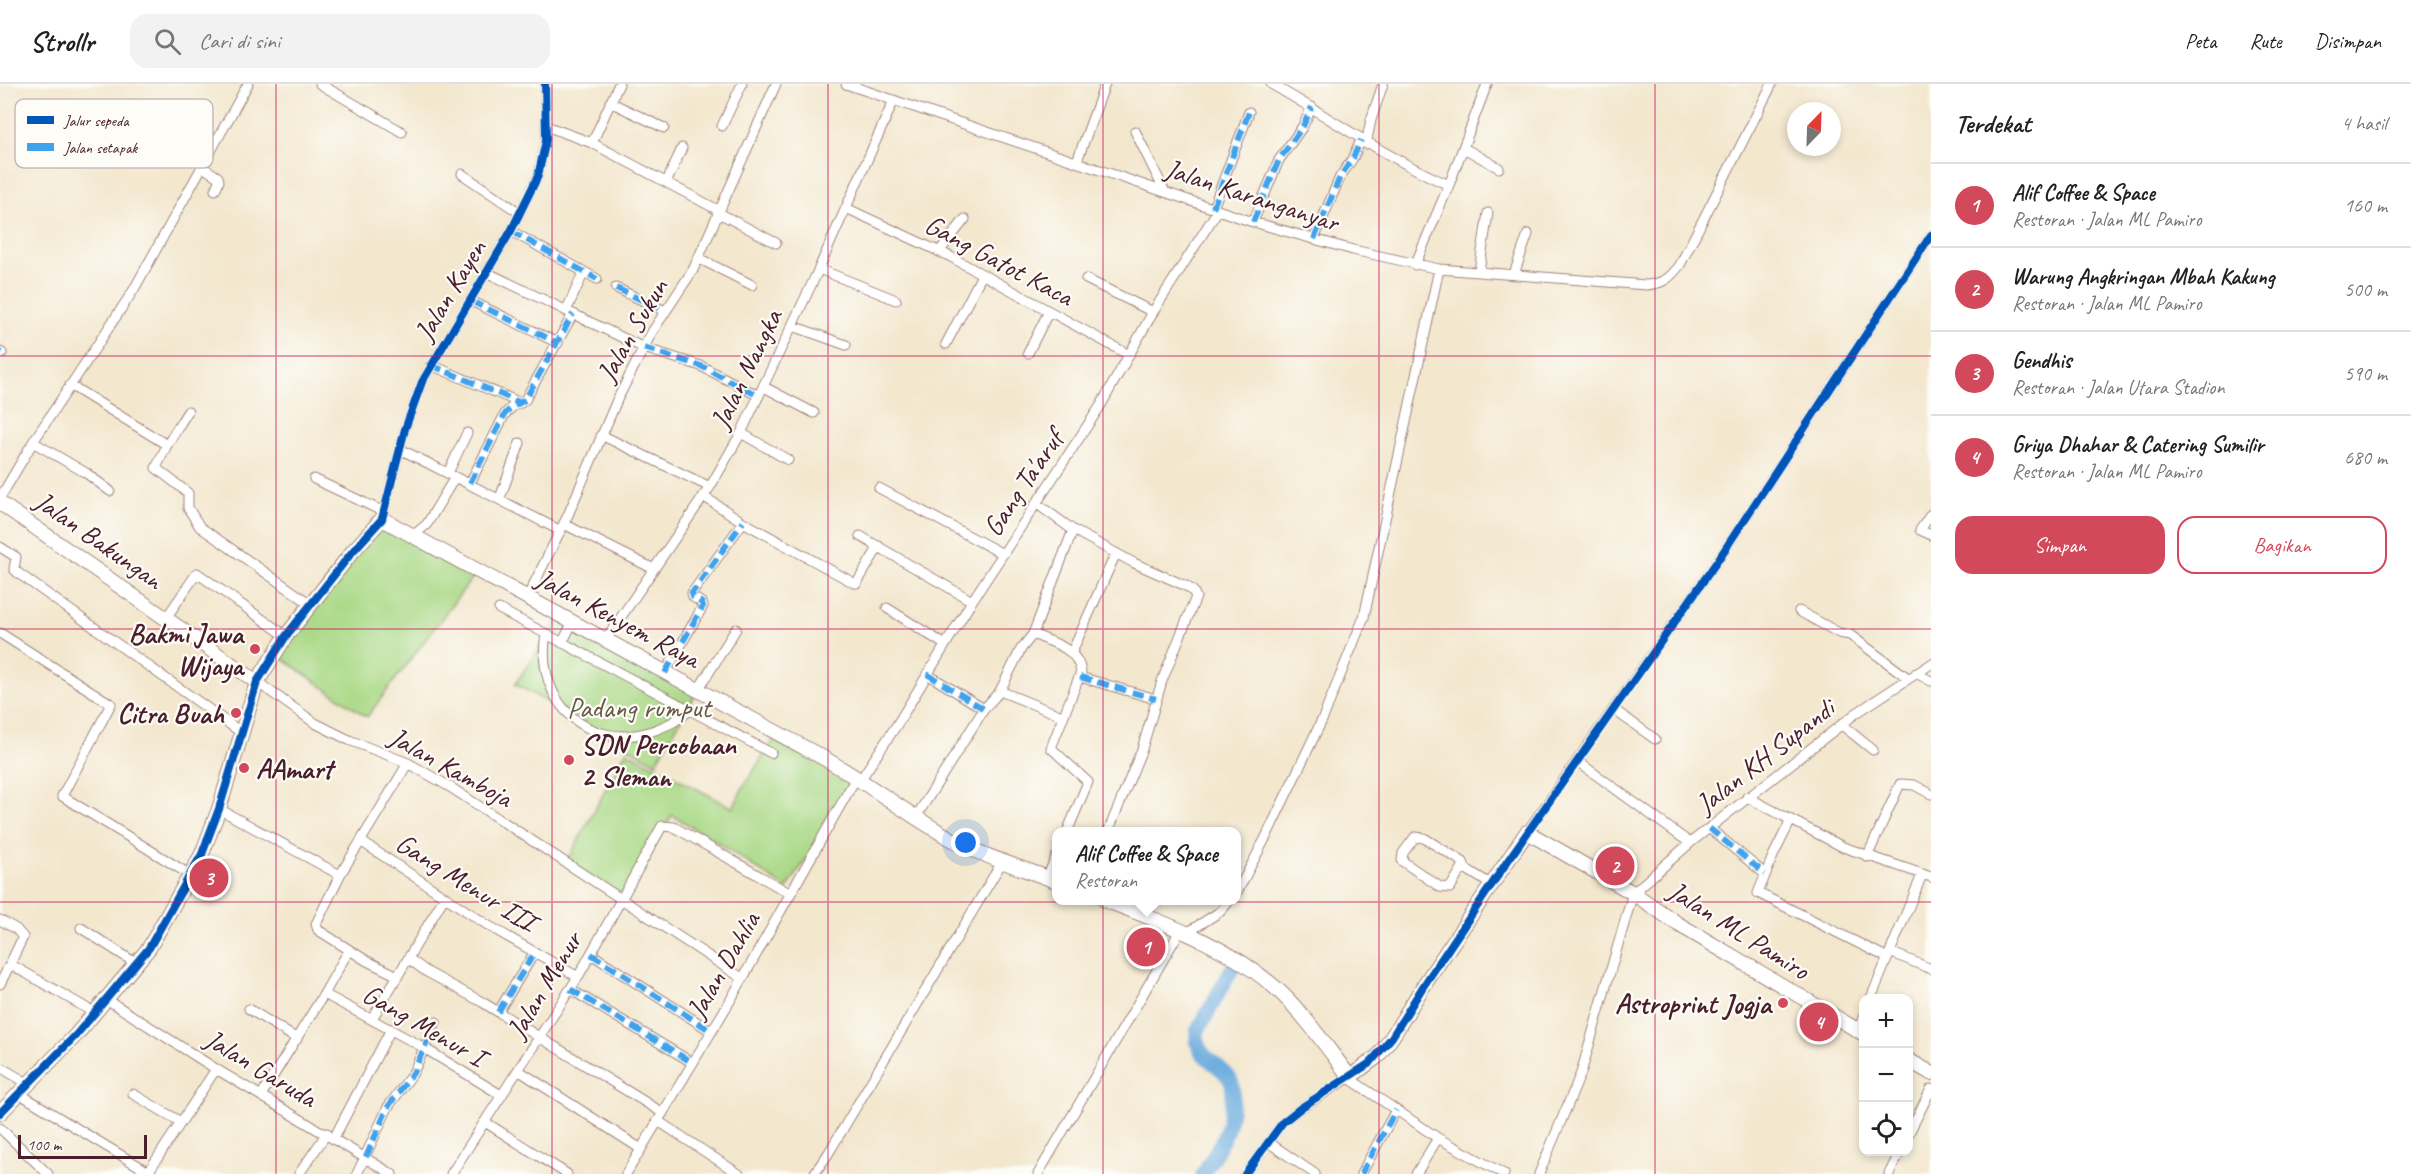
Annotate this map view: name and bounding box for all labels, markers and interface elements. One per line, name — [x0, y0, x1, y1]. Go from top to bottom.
search box — [130, 14, 550, 68]
text: Strollr — [30, 24, 94, 59]
icon: search — [151, 25, 184, 58]
text: Cari di sini — [199, 27, 280, 55]
text: Peta — [2185, 28, 2216, 54]
text: Rute — [2249, 28, 2282, 54]
text: Disimpan — [2315, 28, 2381, 54]
legend — [15, 99, 213, 168]
north arrow — [1787, 102, 1841, 156]
text: Terdekat — [1955, 107, 2031, 140]
text: Jalur sepeda — [63, 111, 130, 131]
text: 4 hasil — [2341, 111, 2387, 136]
text: Jalan setapak — [63, 138, 138, 158]
street label: Jalan Karanganyar — [1159, 150, 1345, 240]
text: Alif Coffee & Space — [2012, 179, 2155, 207]
text: 1 — [1970, 193, 1979, 218]
text: 160 m — [2344, 193, 2387, 218]
street label: Gang Gatot Kaca — [919, 206, 1081, 314]
text: Restoran · Jalan ML Pamiro — [2012, 207, 2201, 232]
street label: Jalan Kayen — [405, 232, 494, 349]
text: Warung Angkringan Mbah Kakung — [2012, 263, 2275, 291]
street label: Jalan Sukun — [588, 271, 676, 389]
text: 2 — [1970, 277, 1979, 302]
text: 500 m — [2344, 277, 2387, 302]
text: Restoran · Jalan ML Pamiro — [2012, 291, 2201, 316]
street label: Jalan Nangka — [701, 302, 791, 436]
text: Gendhis — [2012, 347, 2071, 375]
text: 3 — [1970, 361, 1979, 386]
text: 590 m — [2344, 361, 2387, 386]
text: Restoran · Jalan Utara Stadion — [2012, 375, 2224, 400]
street label: Gang Ta'aruf — [975, 419, 1074, 543]
text: Griya Dhahar & Catering Sumilir — [2012, 431, 2264, 459]
text: 4 — [1970, 445, 1979, 470]
text: 680 m — [2344, 445, 2387, 470]
text: Restoran · Jalan ML Pamiro — [2012, 459, 2201, 484]
street label: Jalan Bakungan — [26, 482, 171, 598]
button: Simpan — [1955, 516, 2165, 574]
button: Bagikan — [2177, 516, 2387, 574]
street label: Jalan Kenyem Raya — [528, 559, 708, 677]
place label: Bakmi Jawa Wijaya — [128, 616, 246, 684]
marker: Bakmi Jawa Wijaya — [248, 642, 262, 656]
street label: Jalan KH Supandi — [1687, 689, 1844, 822]
park label: Padang rumput — [567, 690, 713, 725]
place label: Citra Buah — [117, 696, 225, 731]
marker: Citra Buah — [229, 706, 243, 720]
street label: Jalan Kamboja — [382, 718, 520, 816]
place label: SDN Percobaan 2 Sleman — [581, 727, 737, 794]
place label: AAmart — [256, 751, 337, 786]
marker: SDN Percobaan 2 Sleman — [562, 753, 576, 767]
marker: AAmart — [237, 761, 251, 775]
street label: Gang Menur III — [390, 825, 547, 942]
popup — [1052, 827, 1241, 905]
your location — [951, 828, 980, 857]
text: Alif Coffee & Space — [1075, 840, 1218, 868]
pin: 2 — [1596, 844, 1634, 888]
pin: 3 — [190, 856, 228, 900]
text: Restoran — [1075, 868, 1137, 893]
street label: Jalan ML Pamiro — [1660, 872, 1818, 988]
street label: Jalan Dahlia — [677, 904, 768, 1026]
street label: Jalan Menur — [498, 923, 591, 1046]
pin: 1 — [1126, 924, 1166, 970]
street label: Gang Menur I — [357, 976, 496, 1077]
place label: Astroprint Jogja — [1615, 986, 1774, 1021]
map controls — [1859, 994, 1913, 1156]
button: + — [1859, 994, 1913, 1048]
marker: Astroprint Jogja — [1776, 996, 1790, 1010]
pin: 4 — [1800, 1000, 1838, 1044]
street label: Jalan Garuda — [197, 1020, 325, 1116]
button: − — [1859, 1048, 1913, 1102]
button: locate — [1859, 1102, 1913, 1156]
scale bar — [18, 1132, 147, 1160]
text: 100 m — [27, 1135, 61, 1155]

